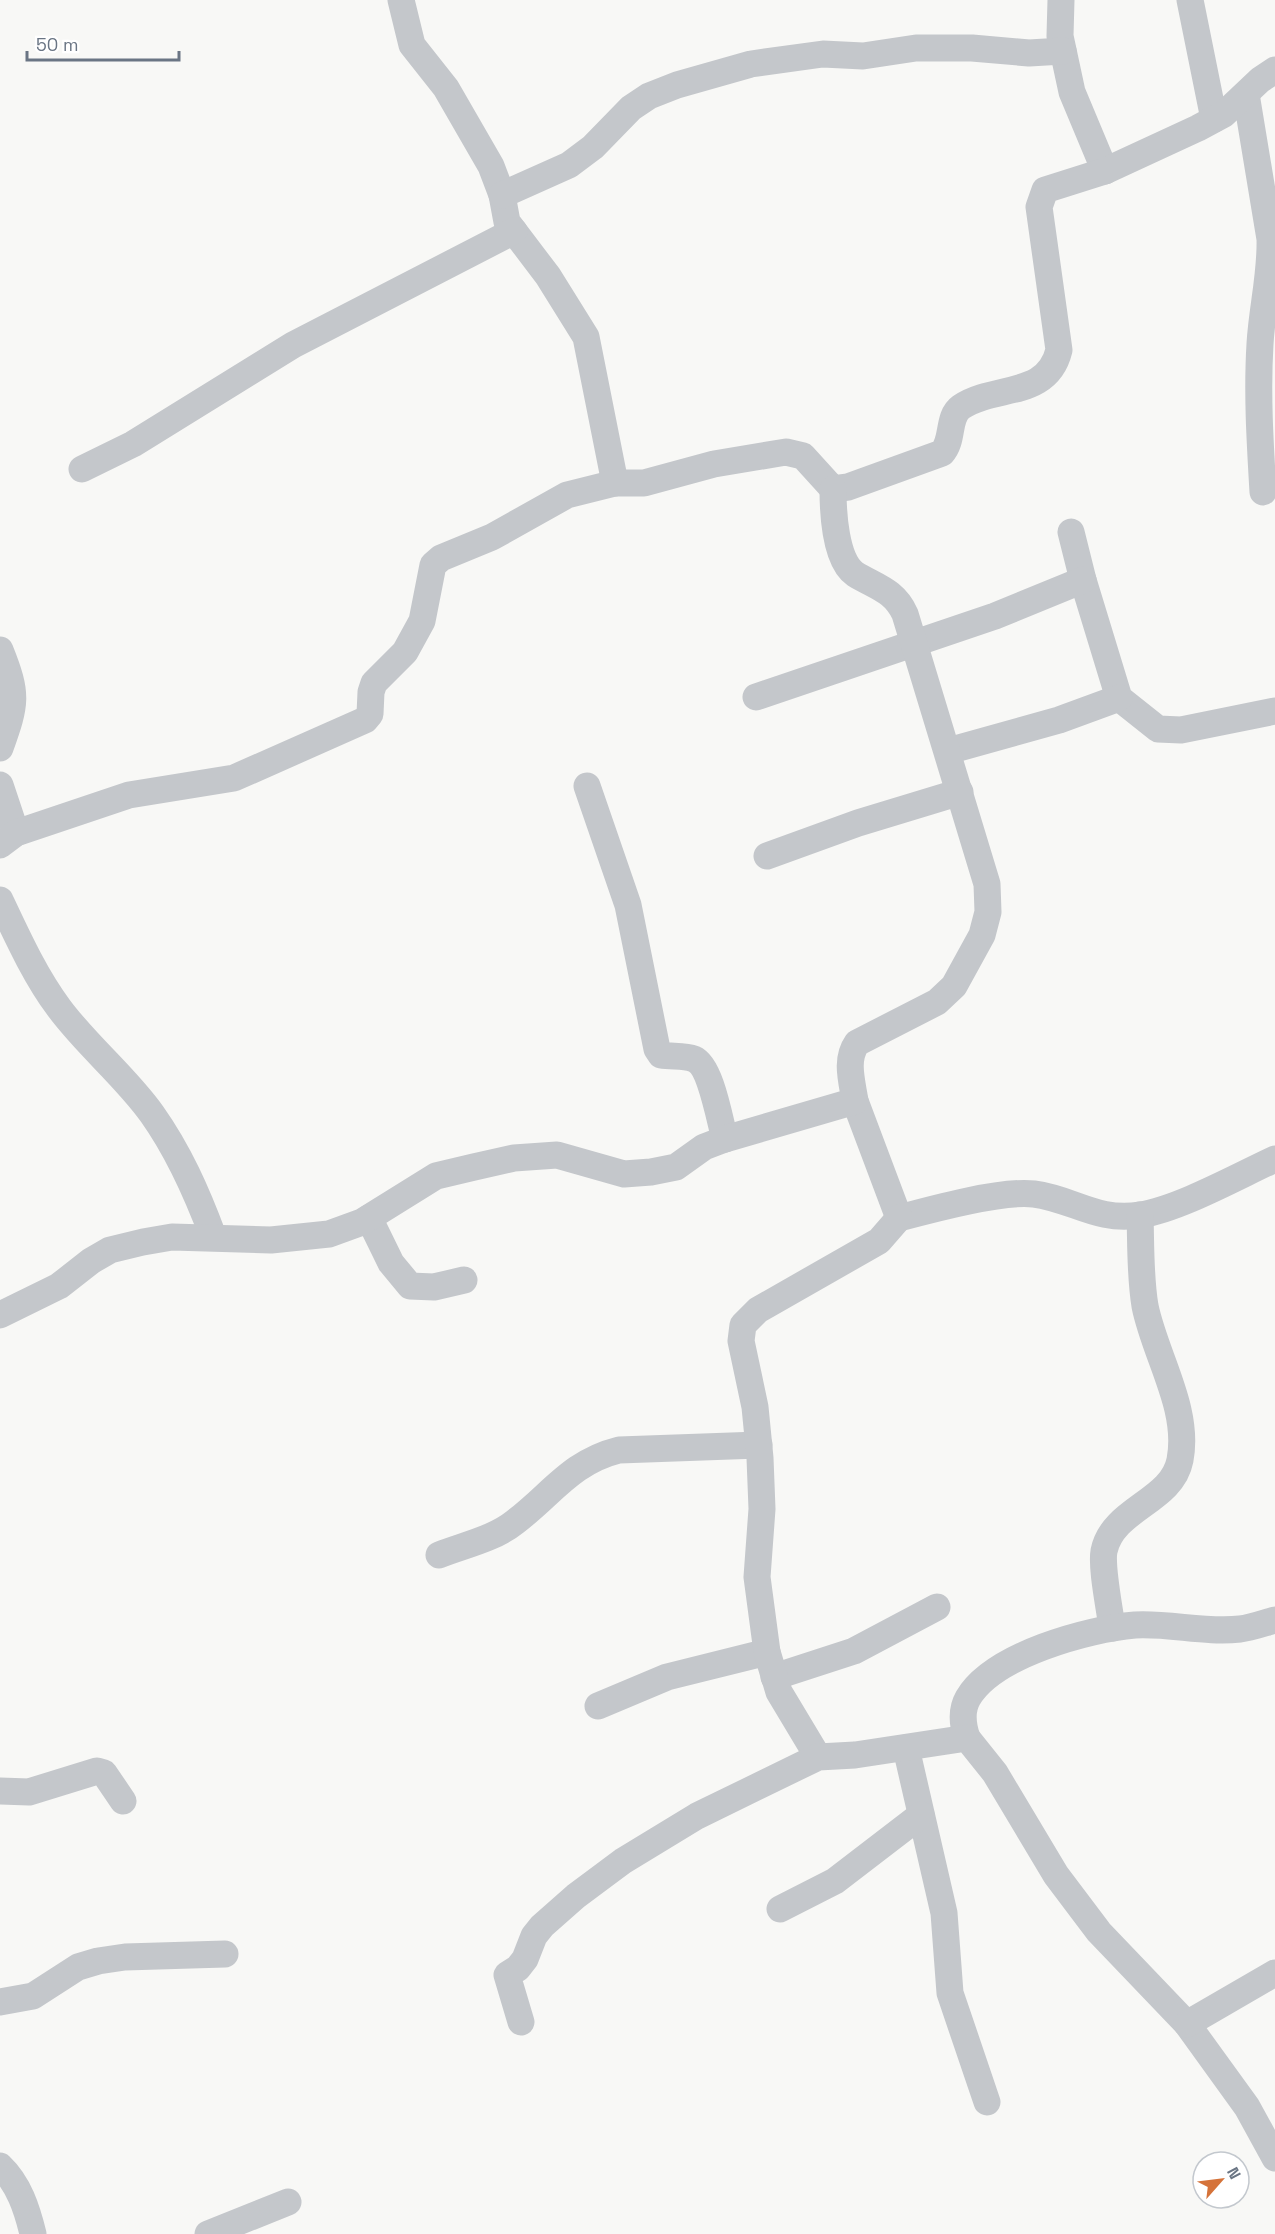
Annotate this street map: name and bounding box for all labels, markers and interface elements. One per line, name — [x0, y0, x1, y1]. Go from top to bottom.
scale bar — [27, 24, 178, 62]
text: 50 m — [36, 33, 78, 56]
north arrow — [1191, 2150, 1251, 2210]
text: N — [1222, 2164, 1246, 2183]

